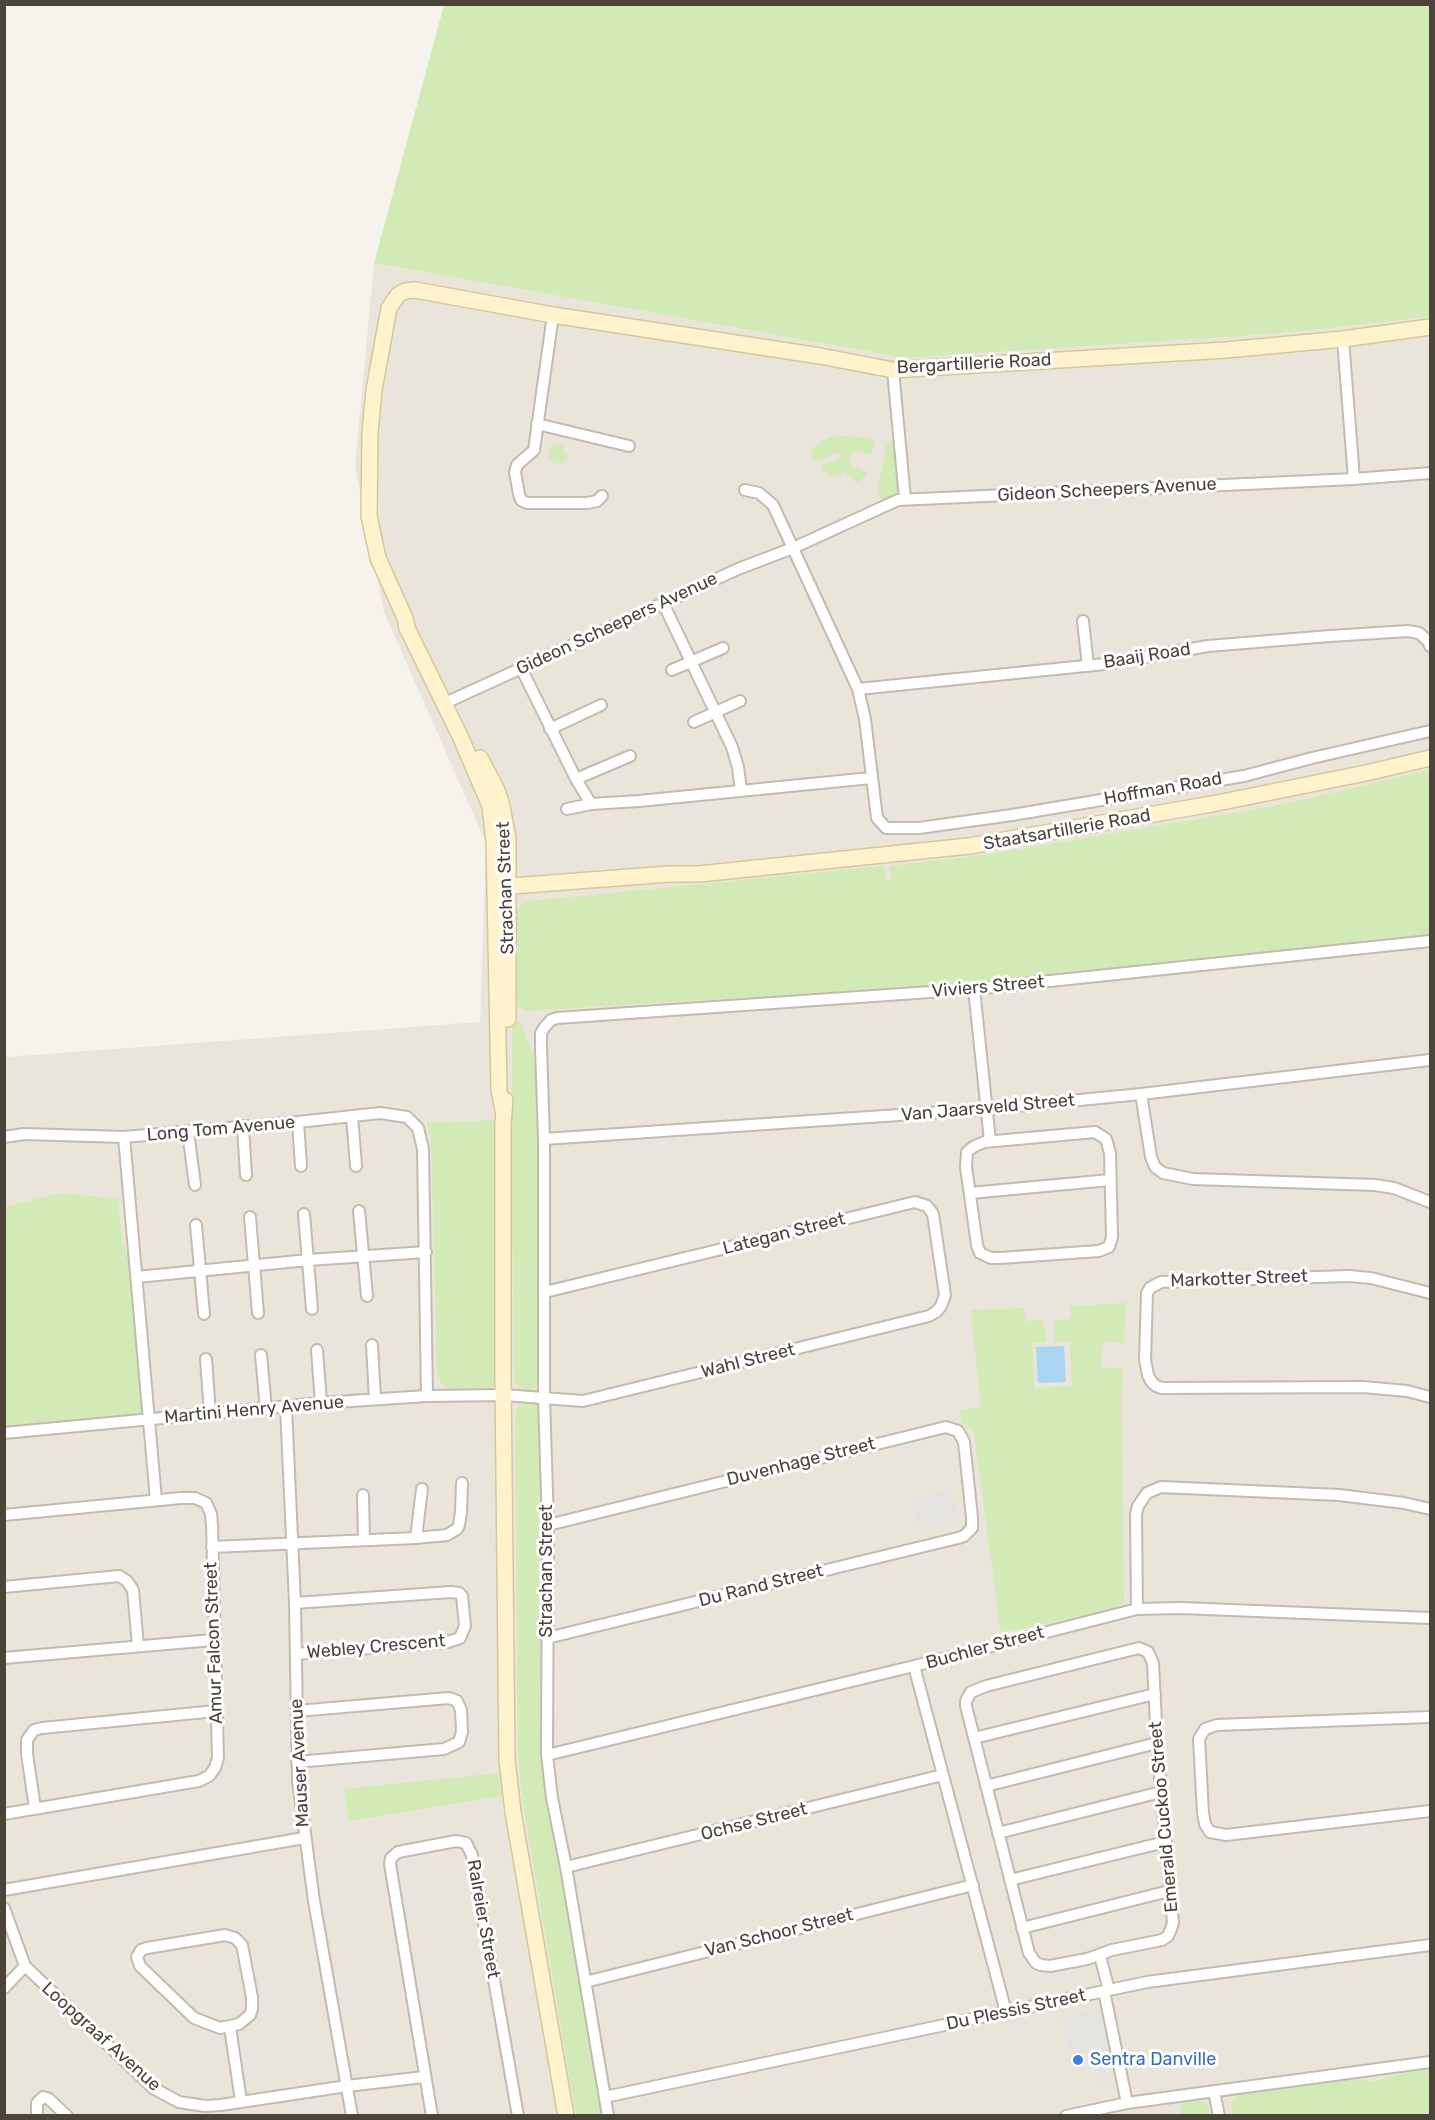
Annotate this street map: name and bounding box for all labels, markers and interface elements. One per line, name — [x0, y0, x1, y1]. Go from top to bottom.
street label: Bergartillerie Road — [896, 349, 1052, 379]
street label: Gideon Scheepers Avenue — [997, 473, 1217, 507]
street label: Gideon Scheepers Avenue — [513, 568, 721, 680]
street label: Baaij Road — [1102, 638, 1192, 674]
street label: Hoffman Road — [1102, 768, 1224, 810]
street label: Staatsartillerie Road — [982, 805, 1152, 855]
street label: Strachan Street — [493, 821, 519, 955]
street label: Viviers Street — [931, 971, 1045, 1003]
street label: Van Jaarsveld Street — [900, 1090, 1076, 1126]
street label: Long Tom Avenue — [146, 1112, 296, 1146]
street label: Lategan Street — [721, 1208, 847, 1260]
street label: Markotter Street — [1170, 1266, 1308, 1292]
street label: Wahl Street — [699, 1339, 797, 1383]
street label: Martini Henry Avenue — [163, 1391, 345, 1429]
street label: Duvenhage Street — [725, 1433, 877, 1491]
street label: Strachan Street — [536, 1504, 558, 1638]
street label: Du Rand Street — [697, 1560, 825, 1612]
street label: Amur Falcon Street — [200, 1562, 228, 1724]
street label: Buchler Street — [924, 1622, 1046, 1674]
street label: Webley Crescent — [306, 1630, 446, 1664]
street label: Mauser Avenue — [286, 1698, 314, 1828]
street label: Emerald Cuckoo Street — [1145, 1721, 1183, 1913]
street label: Ochse Street — [699, 1798, 809, 1846]
street label: Ralreier Street — [462, 1858, 504, 1980]
street label: Van Schoor Street — [703, 1904, 855, 1962]
street label: Loopgraaf Avenue — [37, 1978, 165, 2096]
street label: Du Plessis Street — [944, 1985, 1088, 2035]
place label: Sentra Danville — [1090, 2049, 1216, 2071]
marker: Sentra Danville — [1071, 2053, 1085, 2067]

